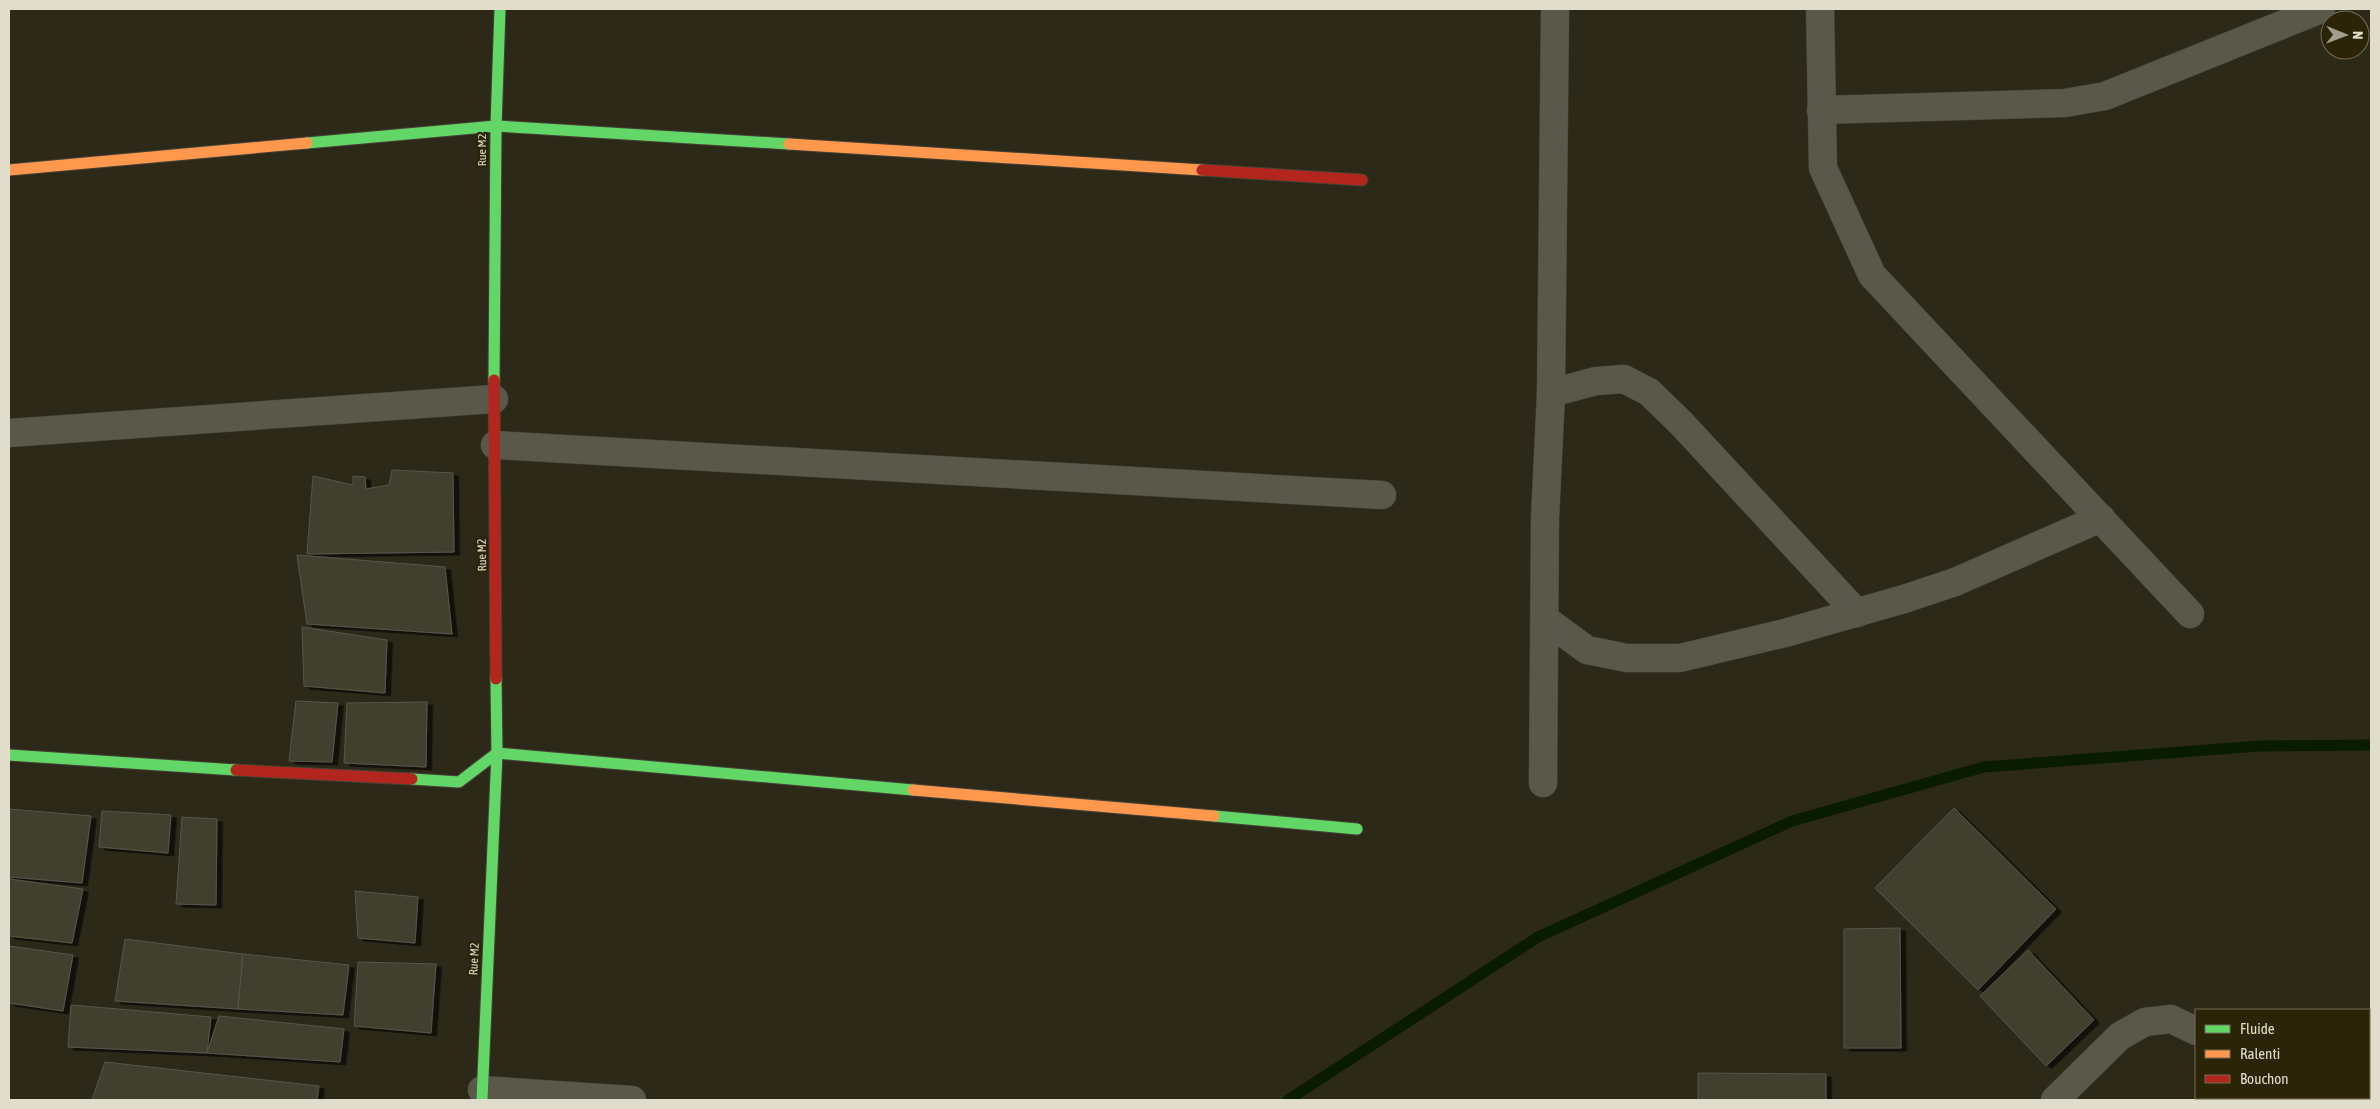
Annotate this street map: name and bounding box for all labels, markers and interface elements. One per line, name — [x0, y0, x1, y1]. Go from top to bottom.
north arrow — [2320, 10, 2370, 60]
text: N — [2350, 31, 2366, 39]
street label: Rue M2 — [475, 134, 489, 166]
street label: Rue M2 — [475, 539, 489, 571]
street label: Rue M2 — [466, 942, 482, 976]
legend — [2195, 1009, 2370, 1099]
text: Fluide — [2240, 1020, 2275, 1037]
text: Ralenti — [2240, 1045, 2280, 1062]
text: Bouchon — [2240, 1070, 2289, 1087]

